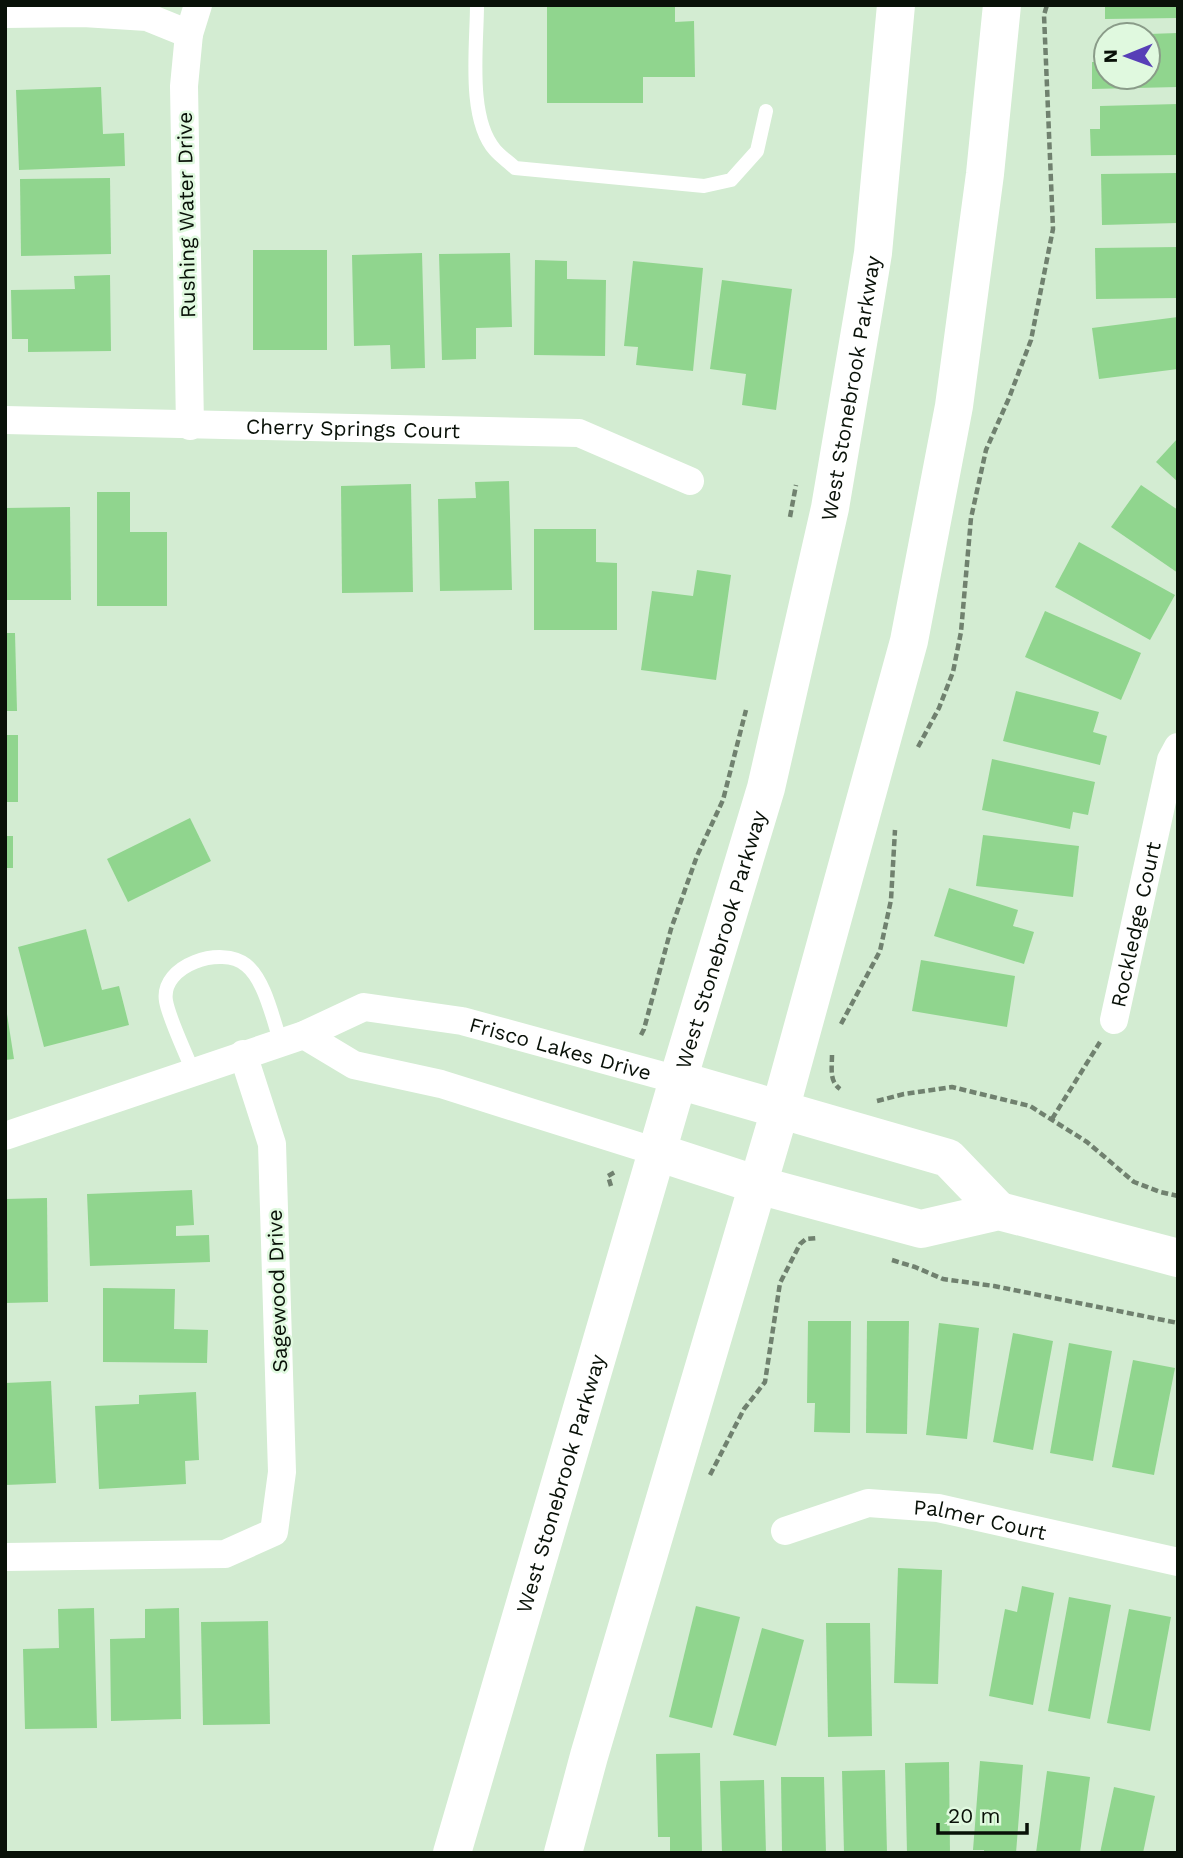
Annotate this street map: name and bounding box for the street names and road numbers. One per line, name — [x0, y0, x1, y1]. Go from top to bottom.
street label: Rushing Water Drive — [172, 112, 200, 318]
street label: West Stonebrook Parkway — [815, 254, 885, 523]
street label: Cherry Springs Court — [246, 413, 460, 443]
street label: West Stonebrook Parkway — [670, 807, 771, 1072]
street label: Rockledge Court — [1105, 839, 1165, 1009]
street label: Frisco Lakes Drive — [467, 1011, 654, 1085]
street label: Sagewood Drive — [262, 1209, 292, 1373]
street label: West Stonebrook Parkway — [510, 1351, 610, 1616]
street label: Palmer Court — [913, 1494, 1049, 1545]

